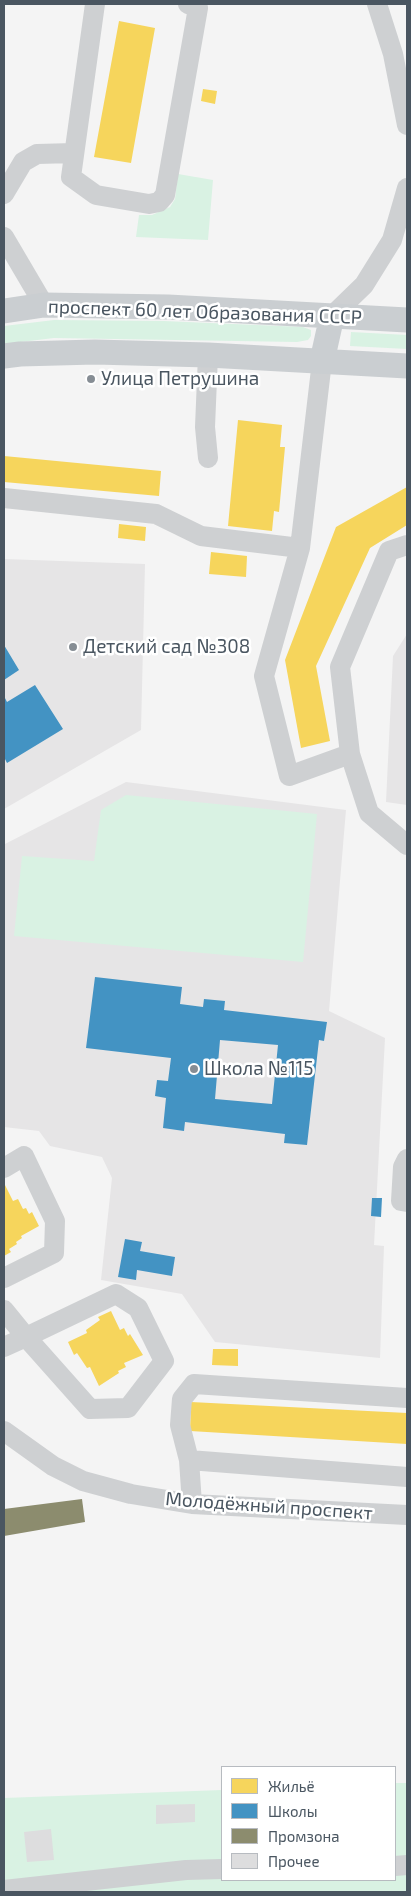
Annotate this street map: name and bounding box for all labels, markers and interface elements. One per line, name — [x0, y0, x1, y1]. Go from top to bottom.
street label: проспект 60 лет Образования СССР — [48, 295, 362, 329]
place label: Улица Петрушина — [101, 368, 259, 390]
marker: Улица Петрушина — [85, 373, 97, 385]
place label: Детский сад №308 — [83, 636, 250, 658]
marker: Детский сад №308 — [67, 641, 79, 653]
place label: Школа №115 — [204, 1058, 313, 1080]
marker: Школа №115 — [188, 1063, 200, 1075]
street label: Молодёжный проспект — [165, 1487, 373, 1525]
legend — [221, 1766, 396, 1881]
text: Жильё — [268, 1777, 315, 1795]
text: Школы — [268, 1802, 318, 1820]
text: Промзона — [268, 1827, 340, 1845]
text: Прочее — [268, 1852, 320, 1870]

